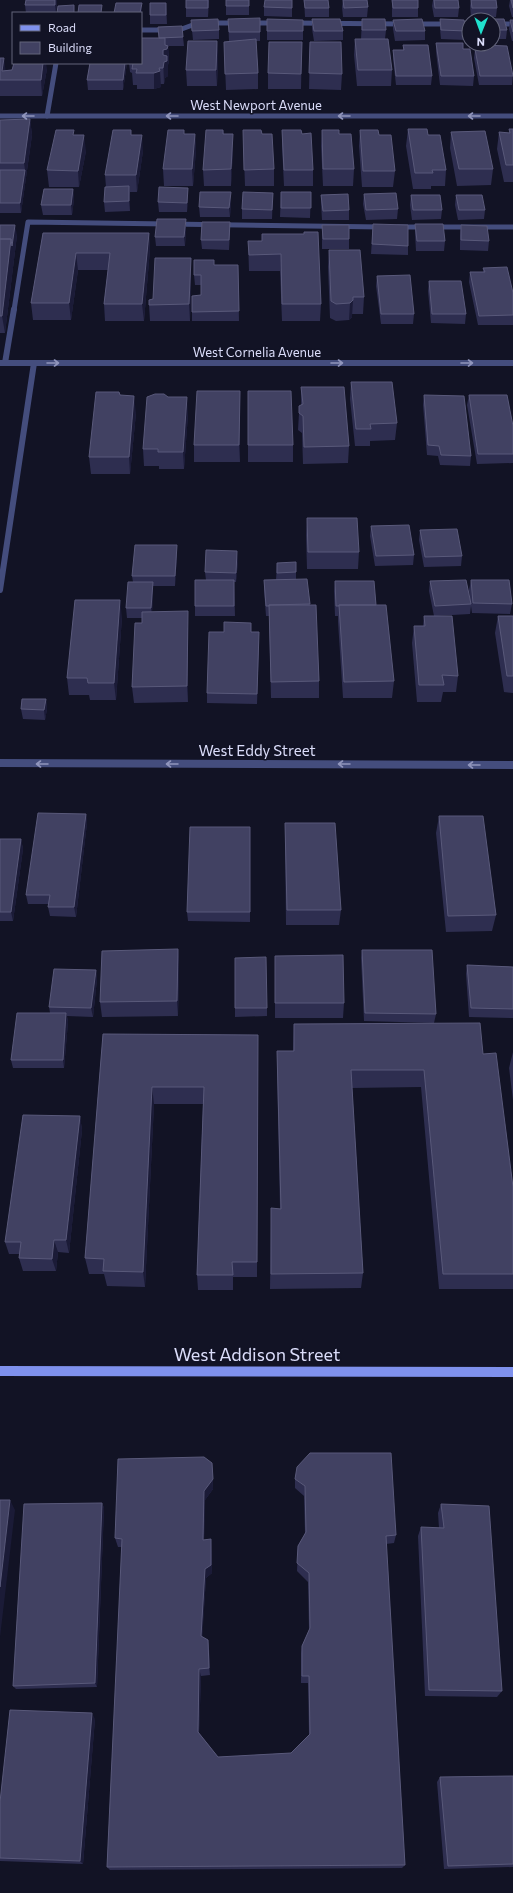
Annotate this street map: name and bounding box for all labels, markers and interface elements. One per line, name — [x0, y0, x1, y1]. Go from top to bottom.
legend — [12, 12, 142, 64]
north arrow — [461, 12, 501, 52]
text: Road — [48, 20, 76, 34]
text: N — [477, 36, 485, 49]
text: Building — [48, 40, 92, 54]
street label: West Newport Avenue — [190, 97, 322, 113]
one-way arrow — [22, 112, 35, 120]
one-way arrow — [166, 112, 179, 120]
one-way arrow — [338, 112, 351, 120]
one-way arrow — [468, 112, 481, 120]
street label: West Cornelia Avenue — [193, 344, 321, 360]
one-way arrow — [46, 359, 59, 367]
one-way arrow — [330, 359, 343, 367]
one-way arrow — [460, 359, 473, 367]
street label: West Eddy Street — [198, 741, 316, 759]
one-way arrow — [36, 760, 49, 768]
one-way arrow — [166, 760, 179, 768]
one-way arrow — [338, 760, 351, 768]
one-way arrow — [468, 761, 481, 769]
street label: West Addison Street — [174, 1343, 340, 1365]

